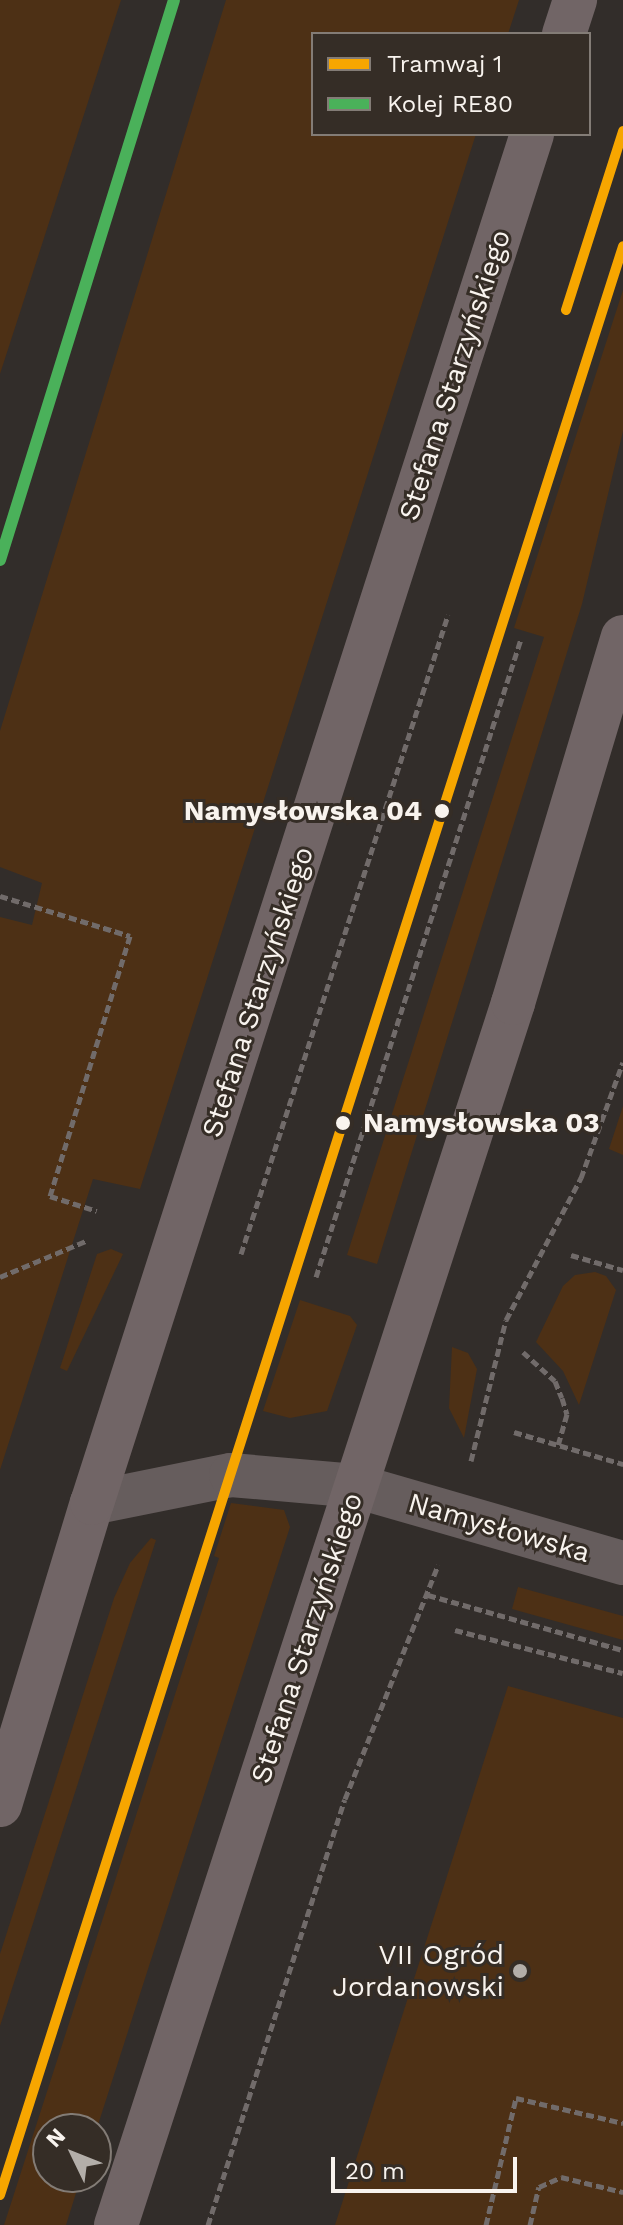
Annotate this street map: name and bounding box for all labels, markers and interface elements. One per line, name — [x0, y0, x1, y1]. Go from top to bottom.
legend — [311, 32, 591, 136]
text: Tramwaj 1 — [387, 50, 502, 78]
text: Kolej RE80 — [387, 90, 513, 118]
street label: Stefana Starzyńskiego — [392, 225, 518, 525]
place label: Namysłowska 04 — [183, 794, 422, 828]
marker: Namysłowska 04 — [429, 798, 455, 824]
street label: Stefana Starzyńskiego — [195, 842, 321, 1142]
place label: Namysłowska 03 — [363, 1106, 600, 1140]
marker: Namysłowska 03 — [330, 1110, 356, 1136]
street label: Namysłowska — [404, 1486, 594, 1570]
street label: Stefana Starzyńskiego — [244, 1488, 370, 1788]
place label: VII Ogród Jordanowski — [332, 1938, 504, 2004]
marker: VII Ogród Jordanowski — [511, 1962, 529, 1980]
north arrow — [32, 2113, 112, 2193]
text: N — [41, 2123, 70, 2152]
scale bar — [335, 2141, 521, 2191]
text: 20 m — [345, 2157, 405, 2185]

